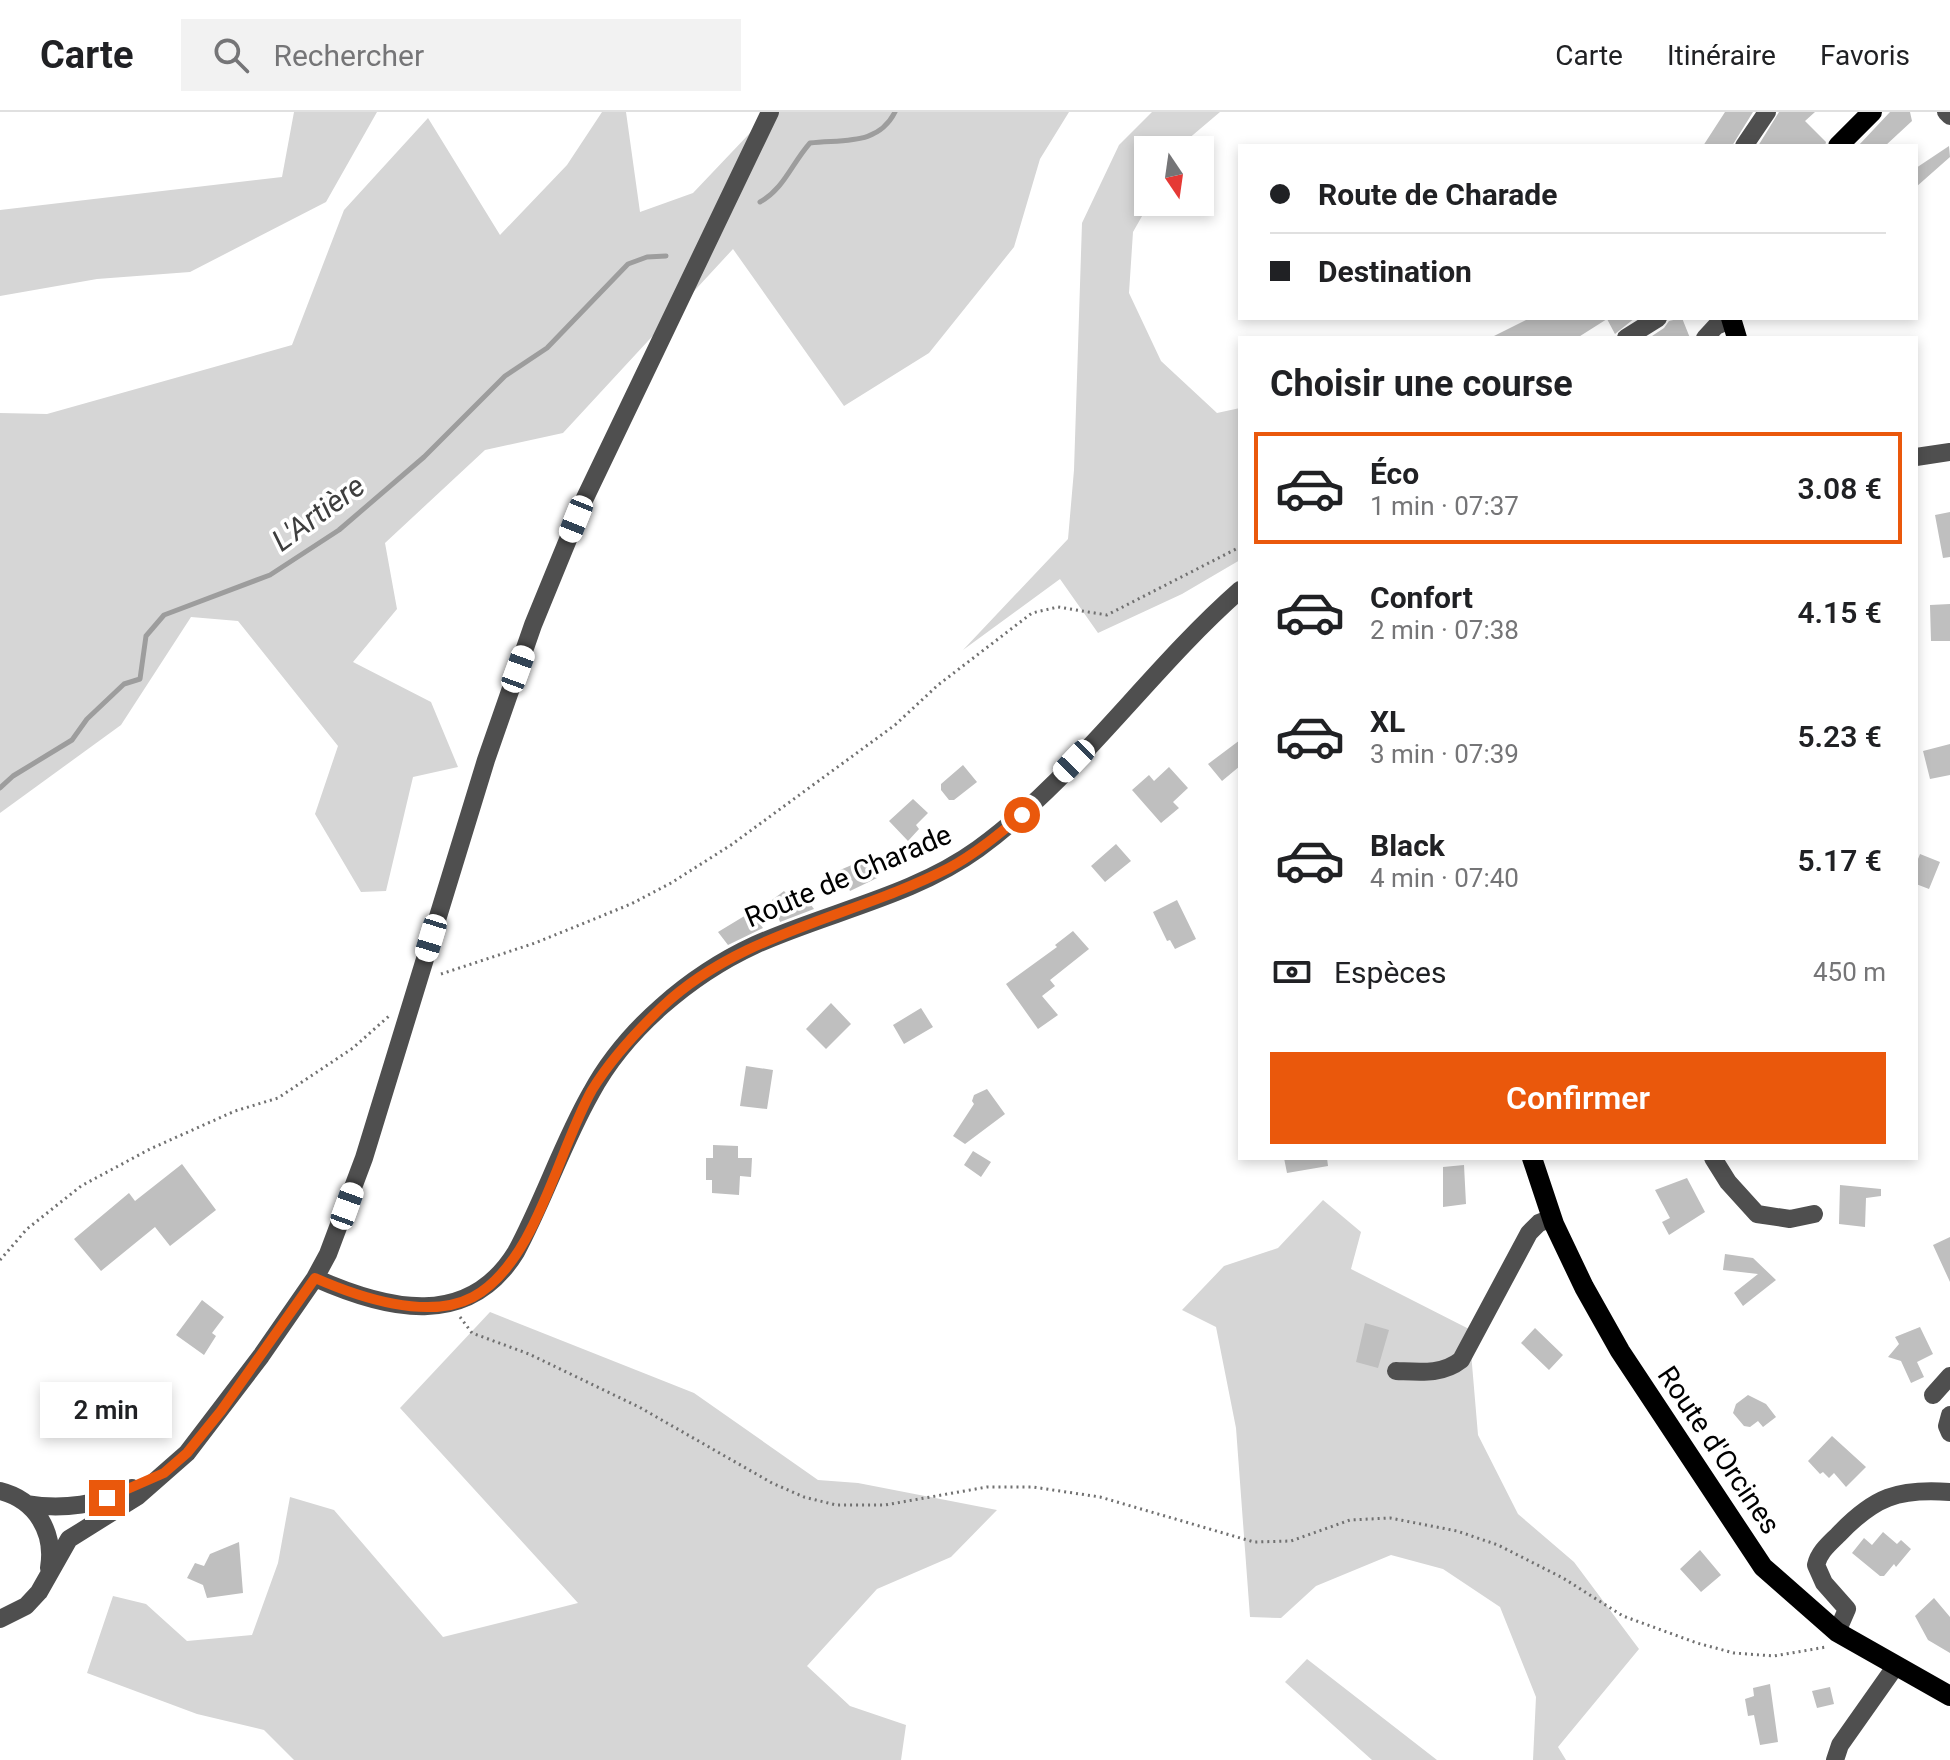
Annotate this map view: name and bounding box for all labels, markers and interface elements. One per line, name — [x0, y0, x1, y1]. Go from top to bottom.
search box — [181, 19, 741, 91]
text: Carte — [40, 33, 133, 77]
icon: search — [209, 33, 253, 77]
text: Rechercher — [273, 38, 424, 73]
text: Carte — [1555, 39, 1623, 72]
text: Itinéraire — [1667, 39, 1776, 72]
text: Favoris — [1820, 39, 1910, 72]
north arrow — [1134, 136, 1214, 216]
map controls — [1134, 136, 1214, 216]
text: Route de Charade — [1318, 177, 1557, 212]
text: Destination — [1318, 254, 1472, 289]
text: Choisir une course — [1270, 363, 1573, 405]
icon: car — [1274, 452, 1346, 524]
text: Éco — [1370, 456, 1419, 491]
water label: L'Artière — [265, 468, 371, 558]
text: 3.08 € — [1797, 471, 1882, 506]
text: 1 min · 07:37 — [1370, 491, 1519, 521]
car — [556, 492, 596, 546]
icon: car — [1274, 576, 1346, 648]
text: Confort — [1370, 580, 1473, 615]
text: 4.15 € — [1797, 595, 1882, 630]
text: 2 min · 07:38 — [1370, 615, 1519, 645]
car — [499, 642, 537, 696]
icon: car — [1274, 700, 1346, 772]
text: XL — [1370, 704, 1405, 739]
text: 5.23 € — [1797, 719, 1882, 754]
car — [1049, 735, 1099, 787]
text: 3 min · 07:39 — [1370, 739, 1519, 769]
route start — [1004, 797, 1040, 833]
street label: Route de Charade — [740, 818, 956, 934]
icon: car — [1274, 824, 1346, 896]
text: Black — [1370, 828, 1445, 863]
text: 5.17 € — [1797, 843, 1882, 878]
text: 4 min · 07:40 — [1370, 863, 1519, 893]
car — [413, 912, 449, 964]
icon: cash — [1270, 950, 1314, 994]
text: Espèces — [1334, 955, 1446, 990]
text: 450 m — [1813, 957, 1886, 987]
button: Confirmer — [1270, 1052, 1886, 1144]
car — [328, 1179, 366, 1233]
street label: Route d'Orcines — [1651, 1360, 1787, 1540]
callout: 2 min — [41, 1382, 173, 1438]
text: 2 min — [73, 1395, 139, 1425]
route end — [89, 1480, 125, 1516]

